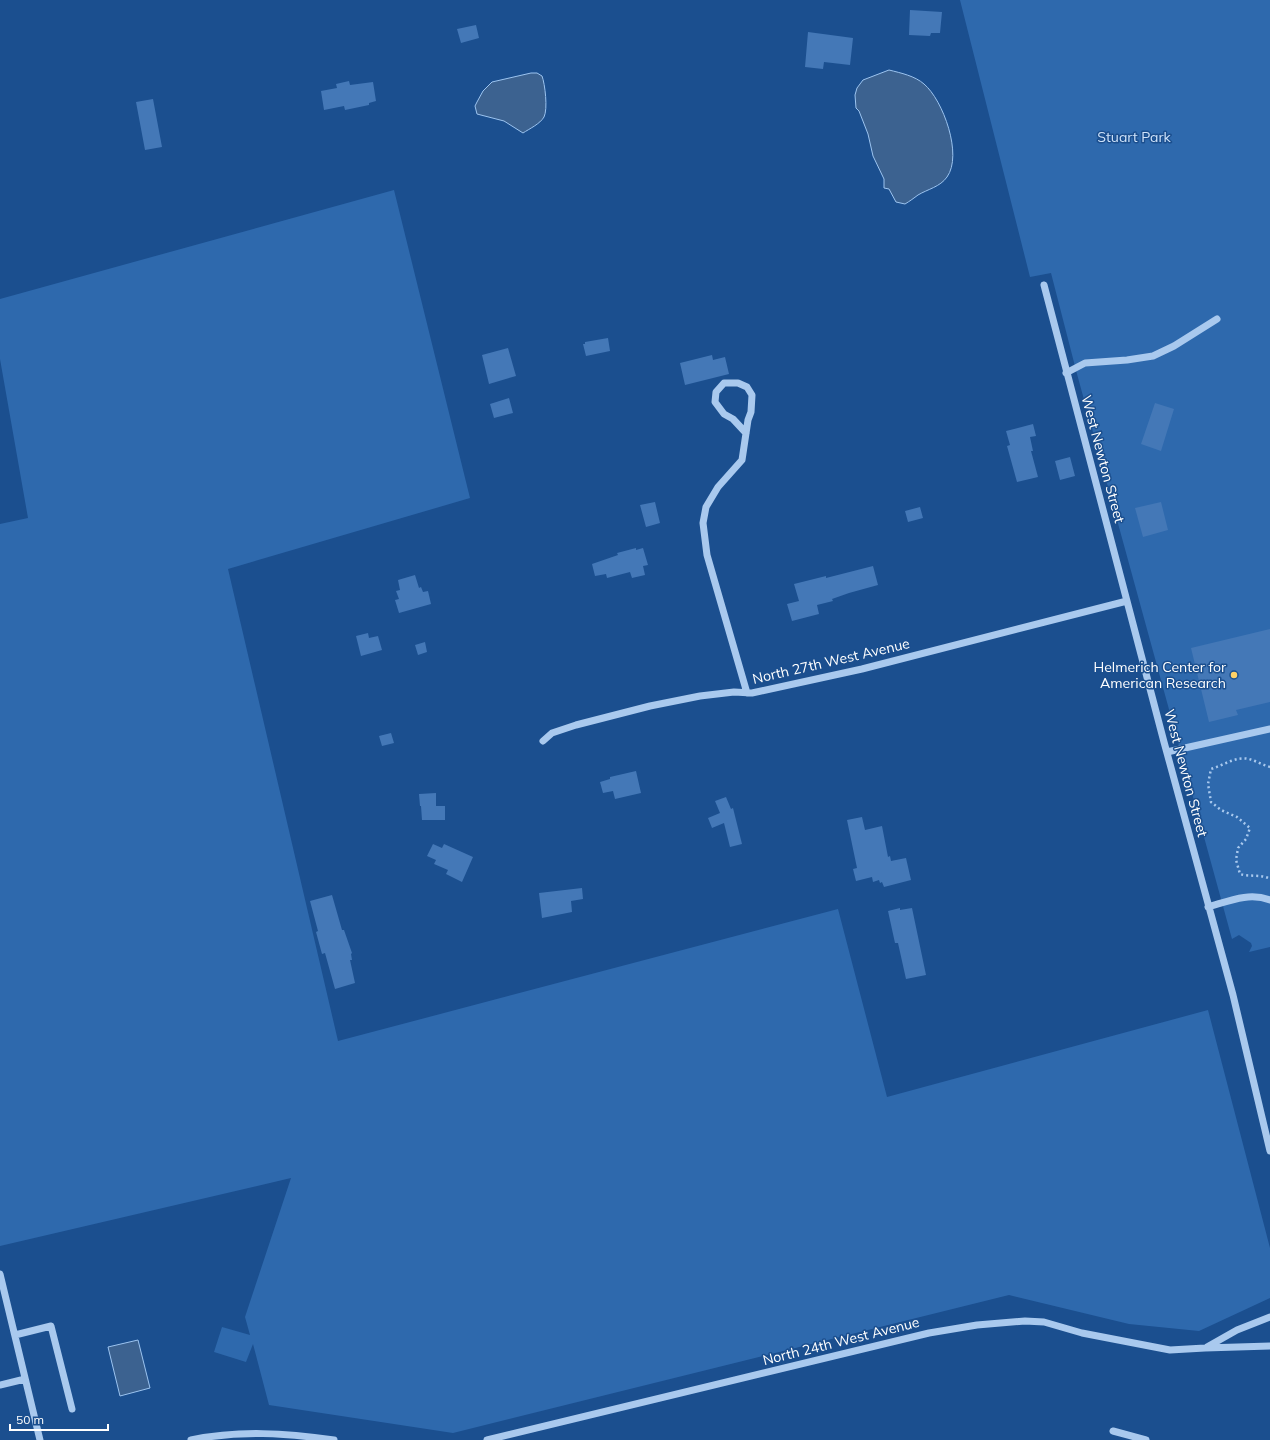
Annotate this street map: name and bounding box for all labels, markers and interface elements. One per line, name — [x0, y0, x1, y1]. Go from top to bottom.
park label: Stuart Park — [1097, 128, 1172, 146]
street label: West Newton Street — [1077, 393, 1129, 525]
street label: North 27th West Avenue — [751, 634, 911, 688]
place label: Helmerich Center for American Research — [1094, 658, 1227, 692]
marker: Helmerich Center for American Research — [1229, 670, 1239, 680]
street label: West Newton Street — [1160, 707, 1212, 839]
street label: North 24th West Avenue — [761, 1313, 921, 1369]
scale bar — [10, 1406, 108, 1432]
text: 50 m — [16, 1412, 44, 1427]

